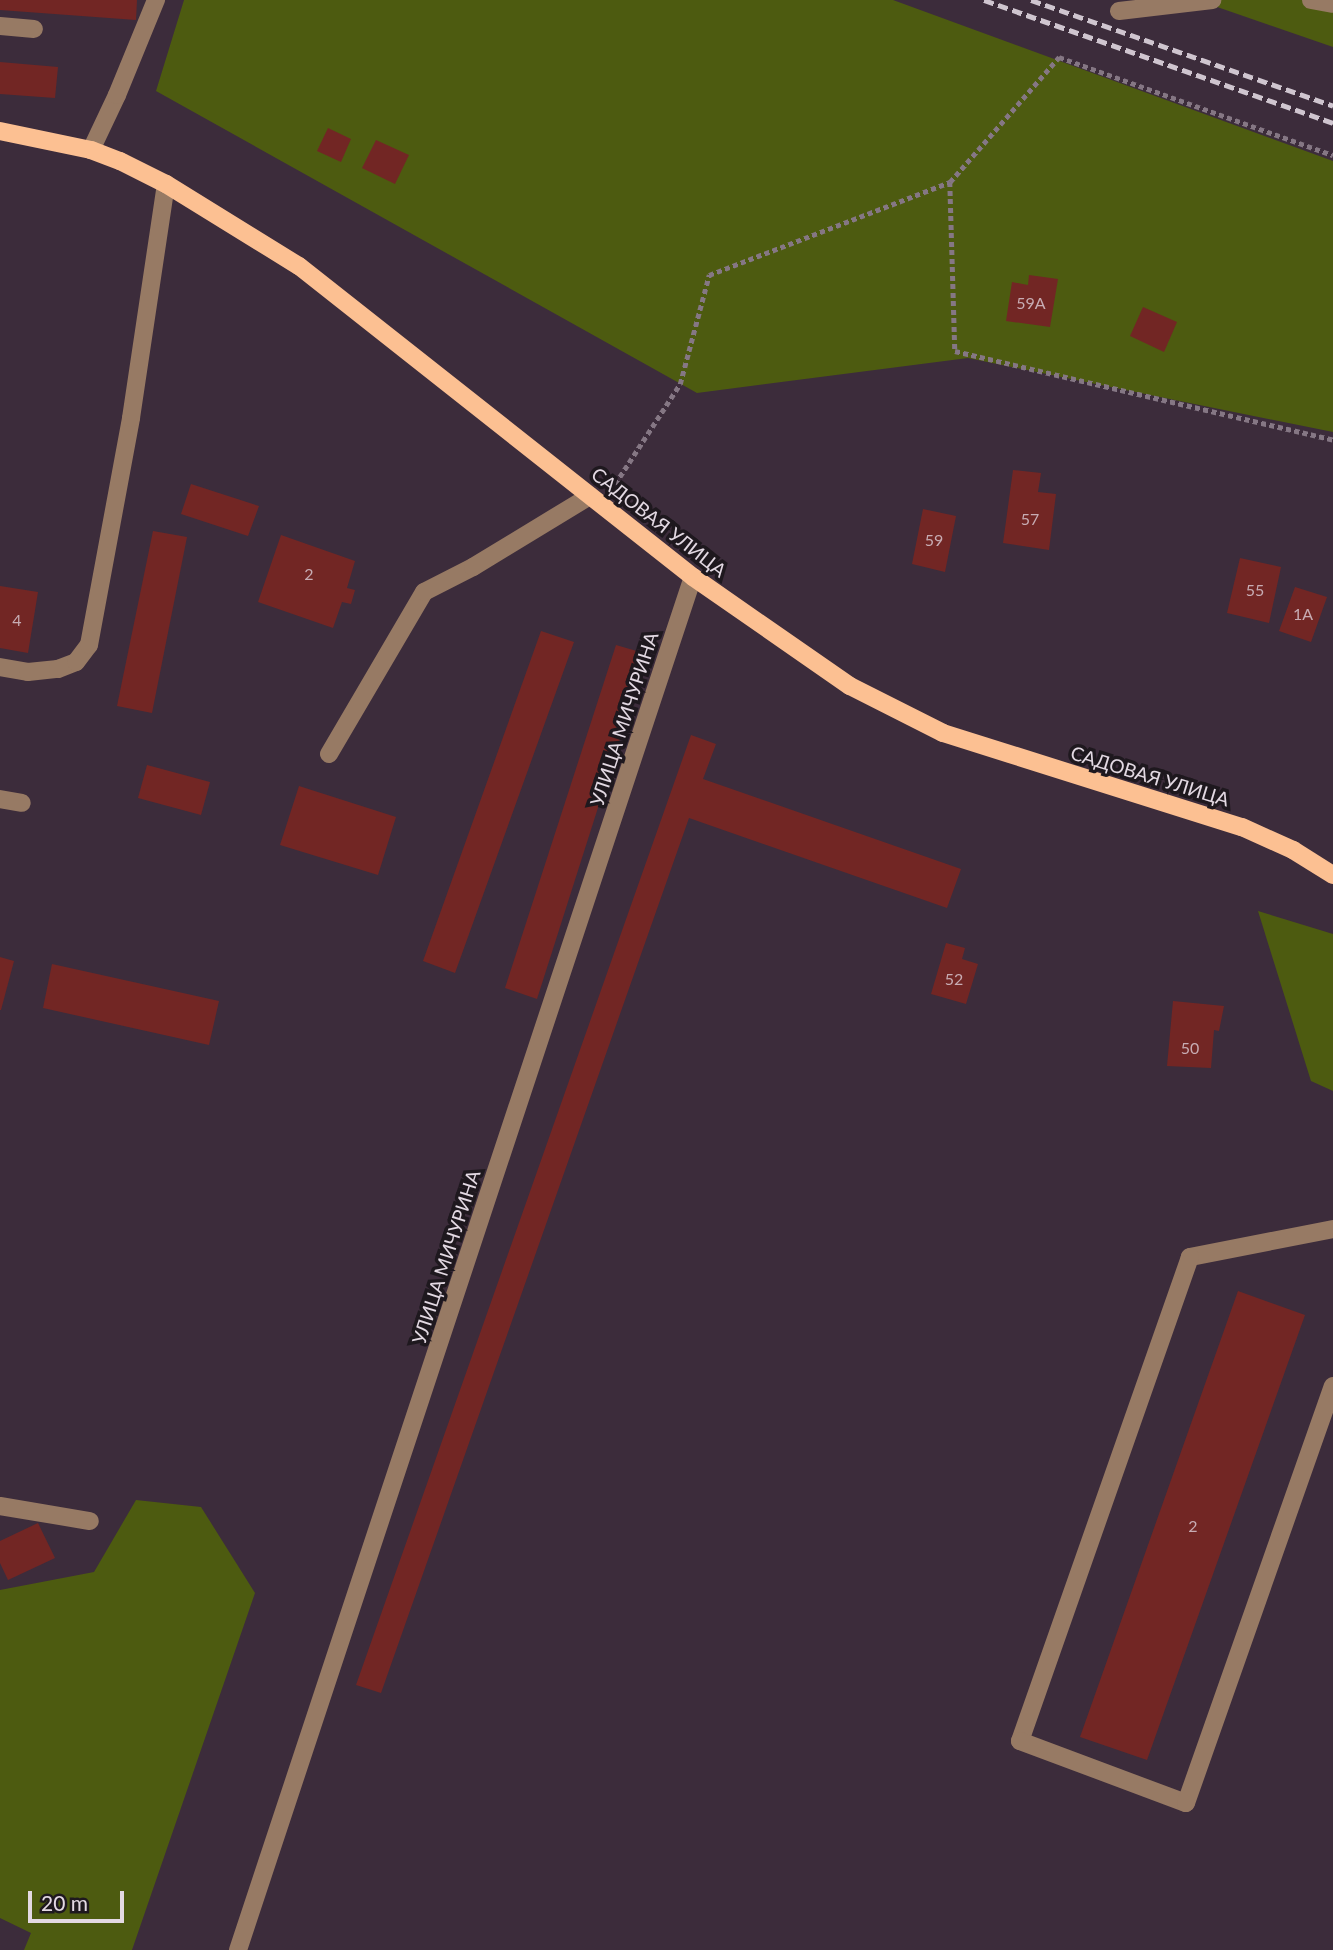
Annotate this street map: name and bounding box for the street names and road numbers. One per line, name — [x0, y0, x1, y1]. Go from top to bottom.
street label: САДОВАЯ УЛИЦА — [587, 462, 731, 582]
street label: УЛИЦА МИЧУРИНА — [585, 629, 663, 809]
street label: САДОВАЯ УЛИЦА — [1068, 741, 1232, 811]
street label: УЛИЦА МИЧУРИНА — [407, 1167, 485, 1347]

